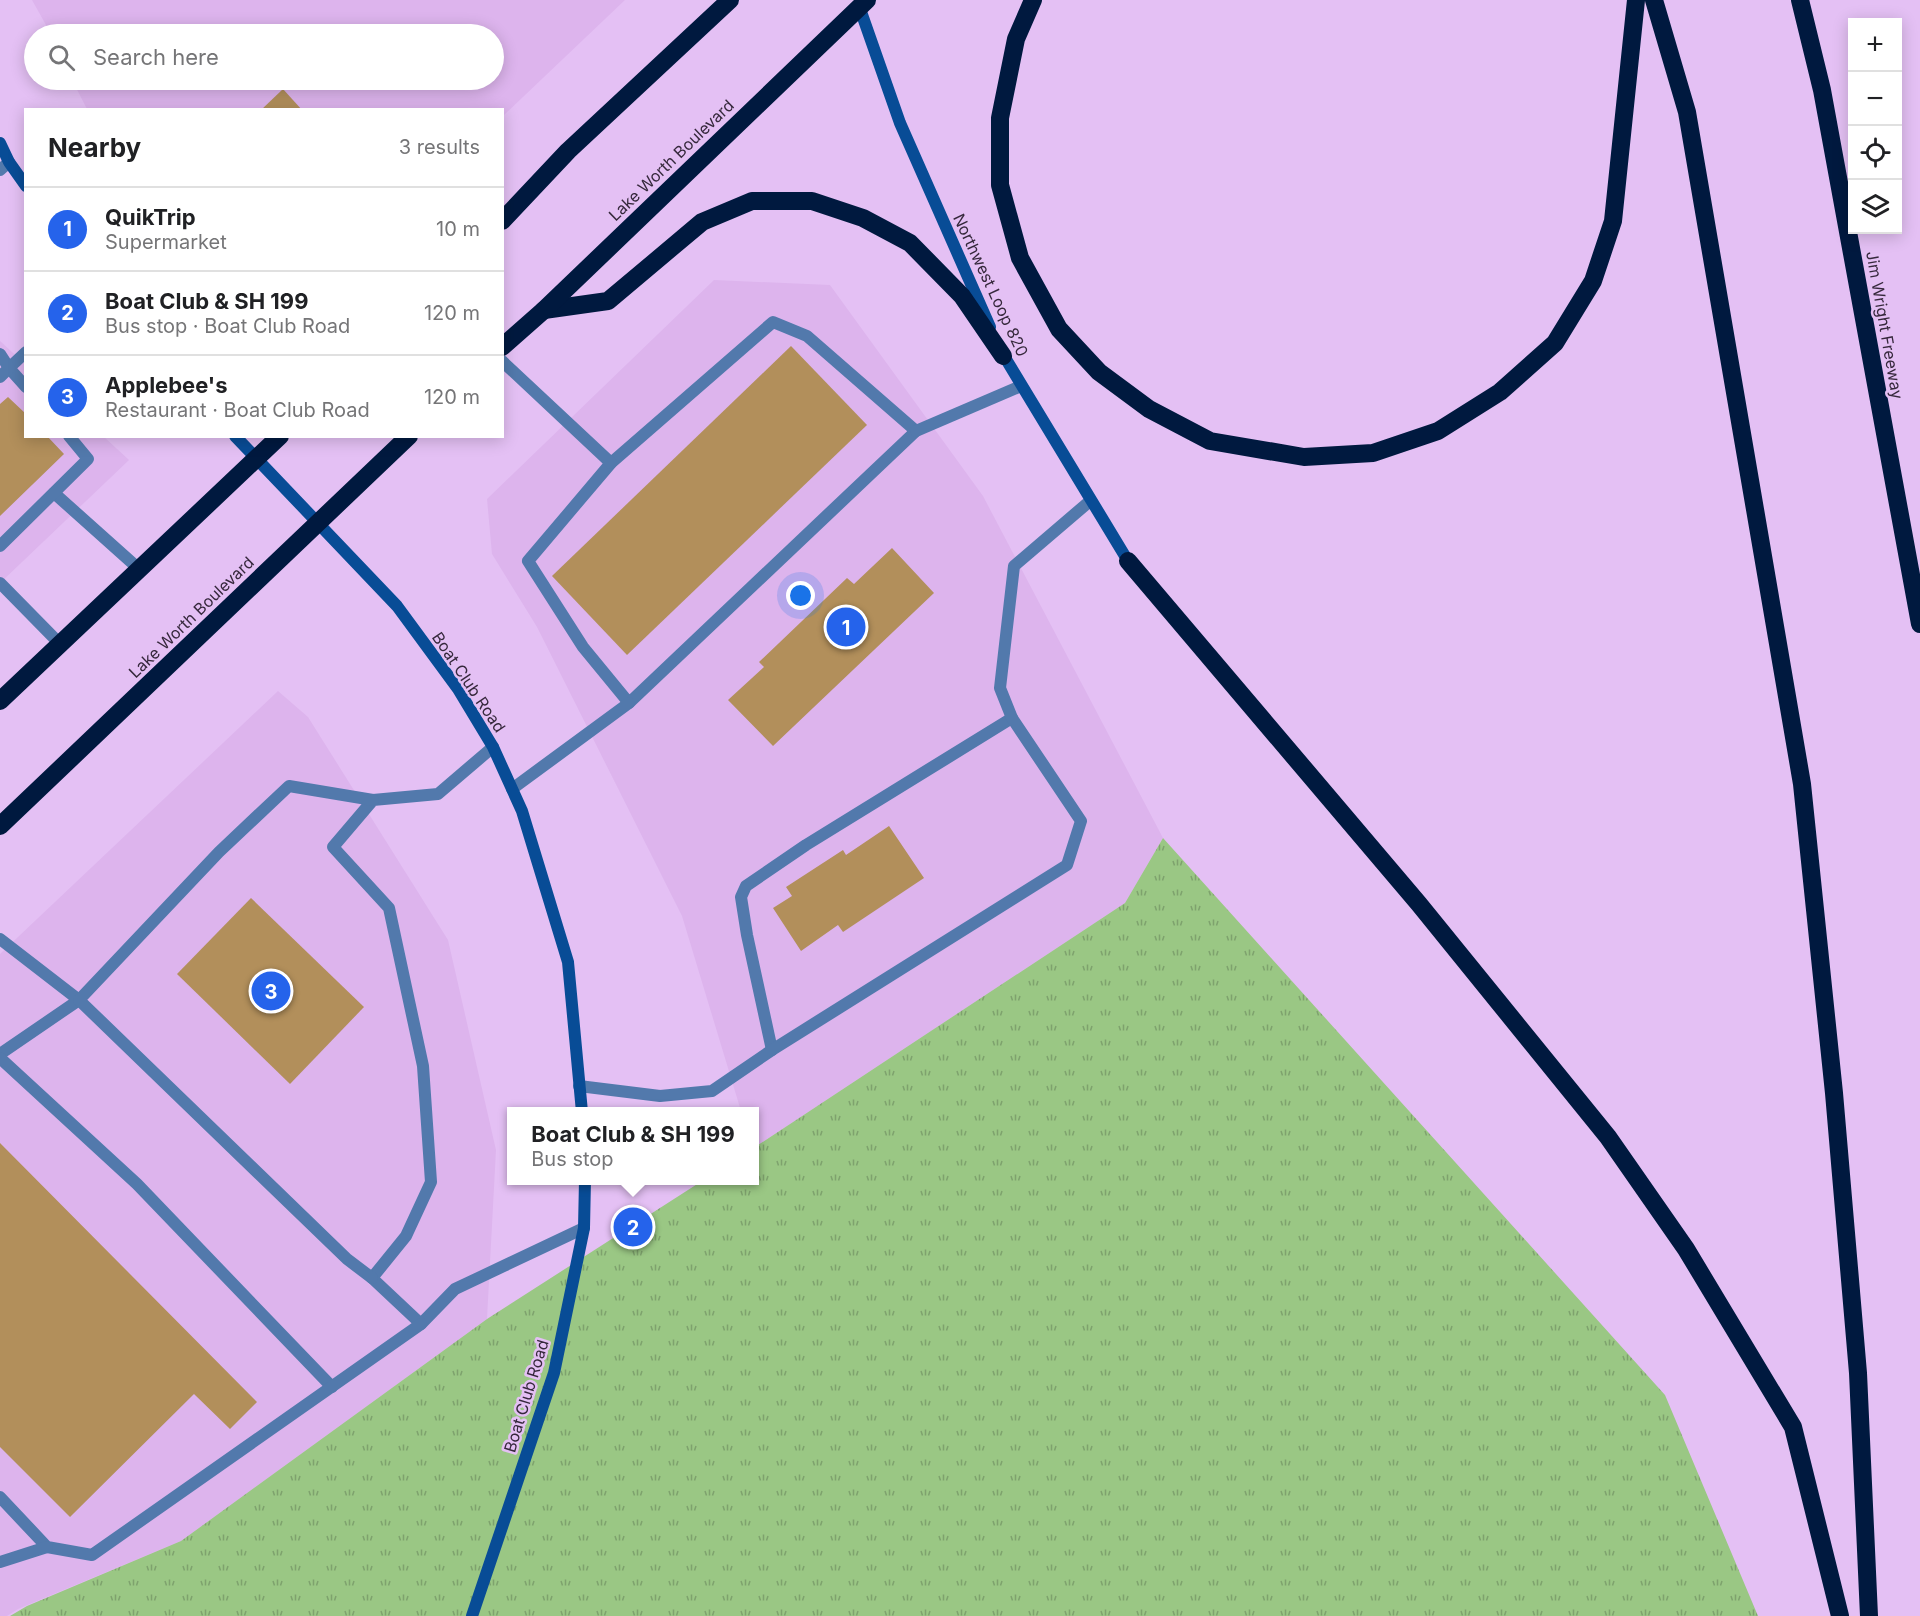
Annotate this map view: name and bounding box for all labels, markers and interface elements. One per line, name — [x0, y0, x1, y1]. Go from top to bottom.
map controls — [1848, 18, 1902, 234]
button: + — [1848, 18, 1902, 72]
search box — [24, 24, 504, 90]
icon: search — [45, 41, 78, 74]
text: Search here — [93, 44, 219, 70]
button: − — [1848, 72, 1902, 126]
street label: Lake Worth Boulevard — [604, 95, 738, 225]
button: locate — [1848, 126, 1902, 180]
text: Nearby — [48, 132, 141, 163]
text: 3 results — [399, 135, 480, 159]
button: layers — [1848, 180, 1902, 234]
text: QuikTrip — [105, 204, 196, 230]
street label: Northwest Loop 820 — [949, 210, 1033, 360]
text: 1 — [63, 217, 72, 241]
text: 10 m — [436, 217, 480, 241]
text: Supermarket — [105, 230, 227, 254]
street label: Jim Wright Freeway — [1862, 249, 1908, 401]
text: Boat Club & SH 199 — [105, 288, 308, 314]
text: 2 — [61, 301, 74, 325]
text: 120 m — [424, 301, 480, 325]
text: Bus stop · Boat Club Road — [105, 314, 350, 338]
text: Applebee's — [105, 372, 227, 398]
text: 3 — [61, 385, 74, 409]
text: 120 m — [424, 385, 480, 409]
text: Restaurant · Boat Club Road — [105, 398, 370, 422]
street label: Lake Worth Boulevard — [124, 552, 258, 682]
your location — [786, 581, 815, 610]
pin: 1 — [826, 604, 866, 650]
street label: Boat Club Road — [428, 628, 510, 736]
pin: 3 — [252, 968, 290, 1014]
popup — [507, 1107, 759, 1185]
text: Boat Club & SH 199 — [531, 1121, 735, 1147]
text: Bus stop — [531, 1147, 614, 1171]
pin: 2 — [614, 1204, 652, 1250]
street label: Boat Club Road — [499, 1337, 553, 1455]

